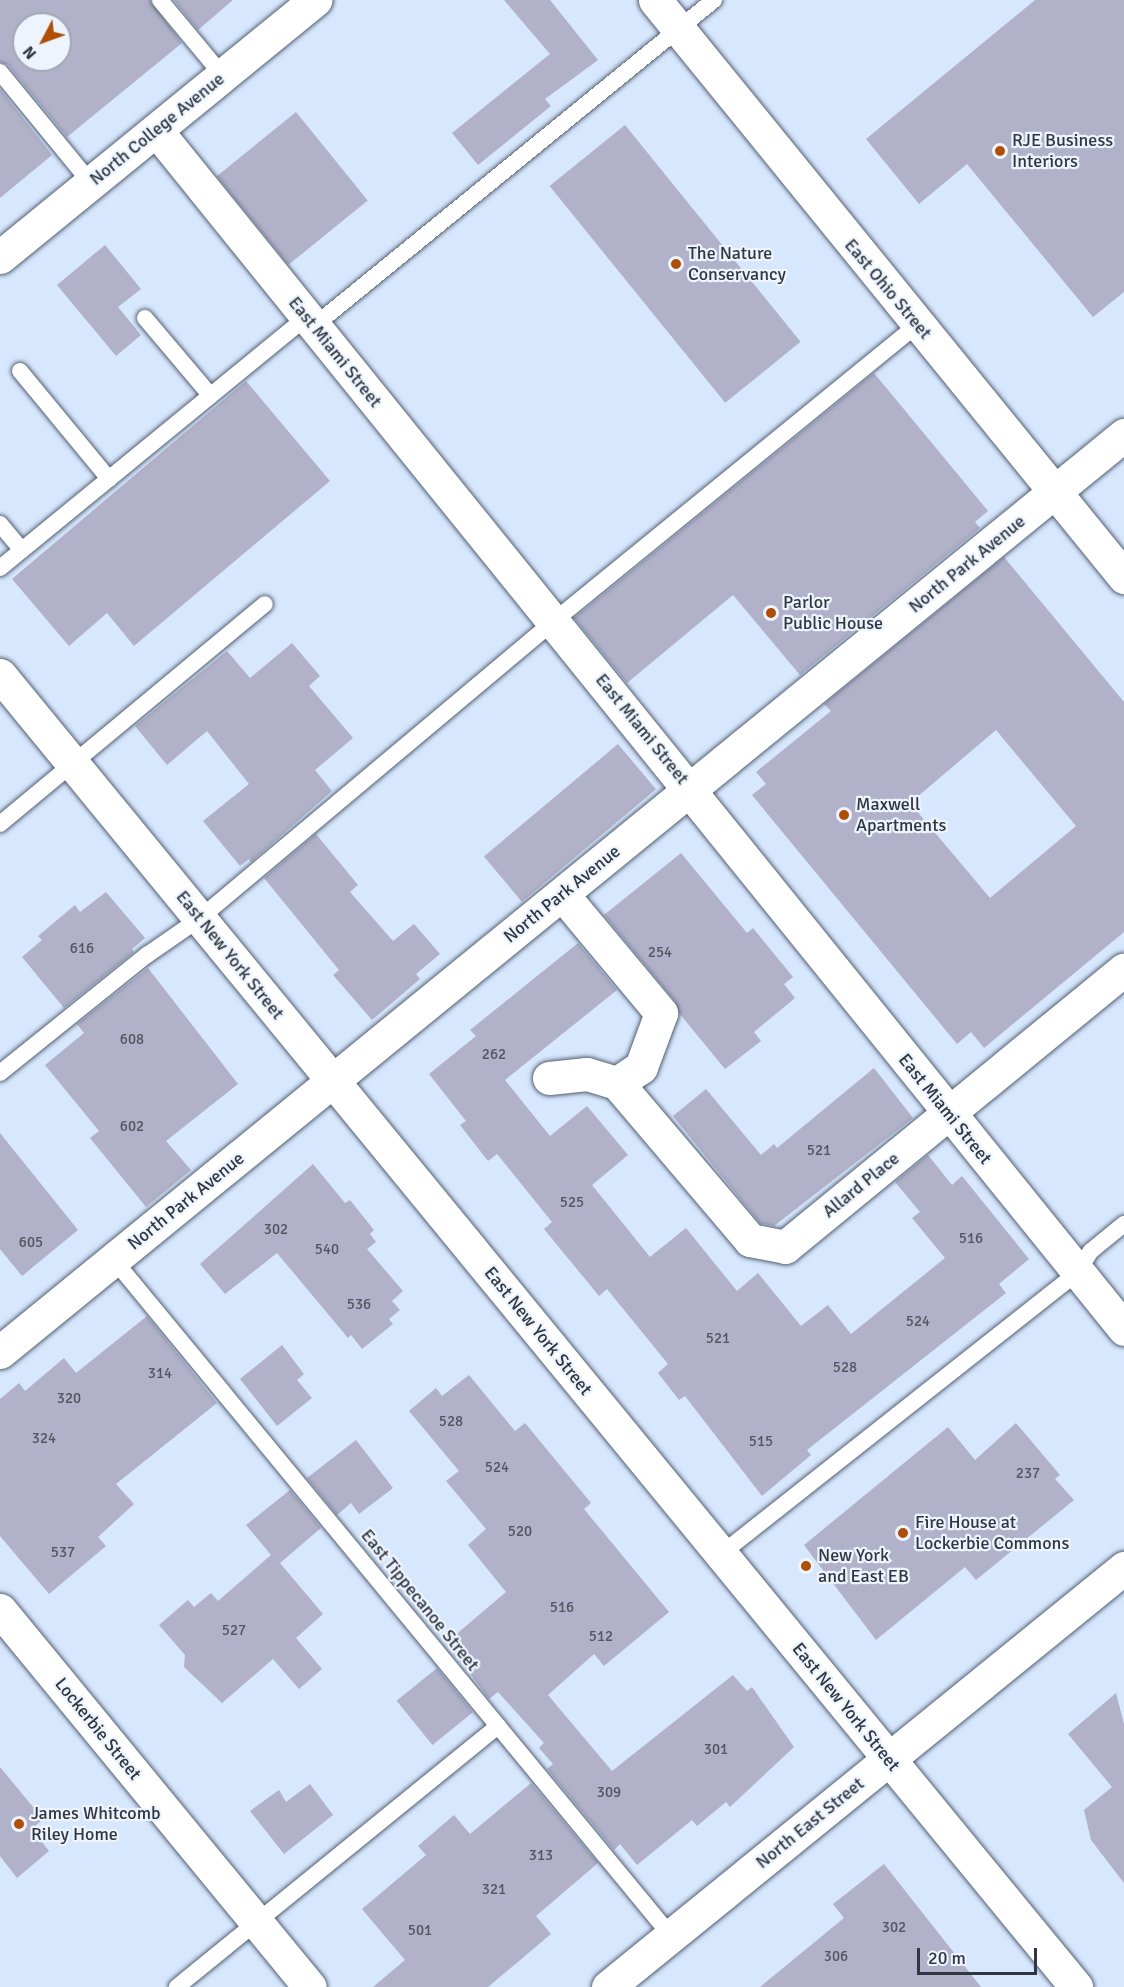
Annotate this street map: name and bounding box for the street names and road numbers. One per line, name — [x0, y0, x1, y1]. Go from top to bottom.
street label: North College Avenue — [85, 68, 229, 190]
street label: East Ohio Street — [840, 235, 936, 343]
street label: East Miami Street — [284, 292, 386, 412]
street label: North Park Avenue — [904, 510, 1030, 618]
street label: East Miami Street — [591, 669, 693, 789]
street label: North Park Avenue — [499, 840, 625, 948]
street label: East New York Street — [172, 886, 288, 1024]
street label: East Miami Street — [894, 1049, 996, 1169]
street label: North Park Avenue — [123, 1147, 249, 1255]
street label: Allard Place — [818, 1148, 904, 1222]
street label: East New York Street — [480, 1262, 596, 1400]
street label: East Tippecanoe Street — [356, 1525, 484, 1675]
street label: East New York Street — [788, 1638, 904, 1776]
street label: Lockerbie Street — [50, 1674, 146, 1784]
street label: North East Street — [752, 1773, 868, 1873]

